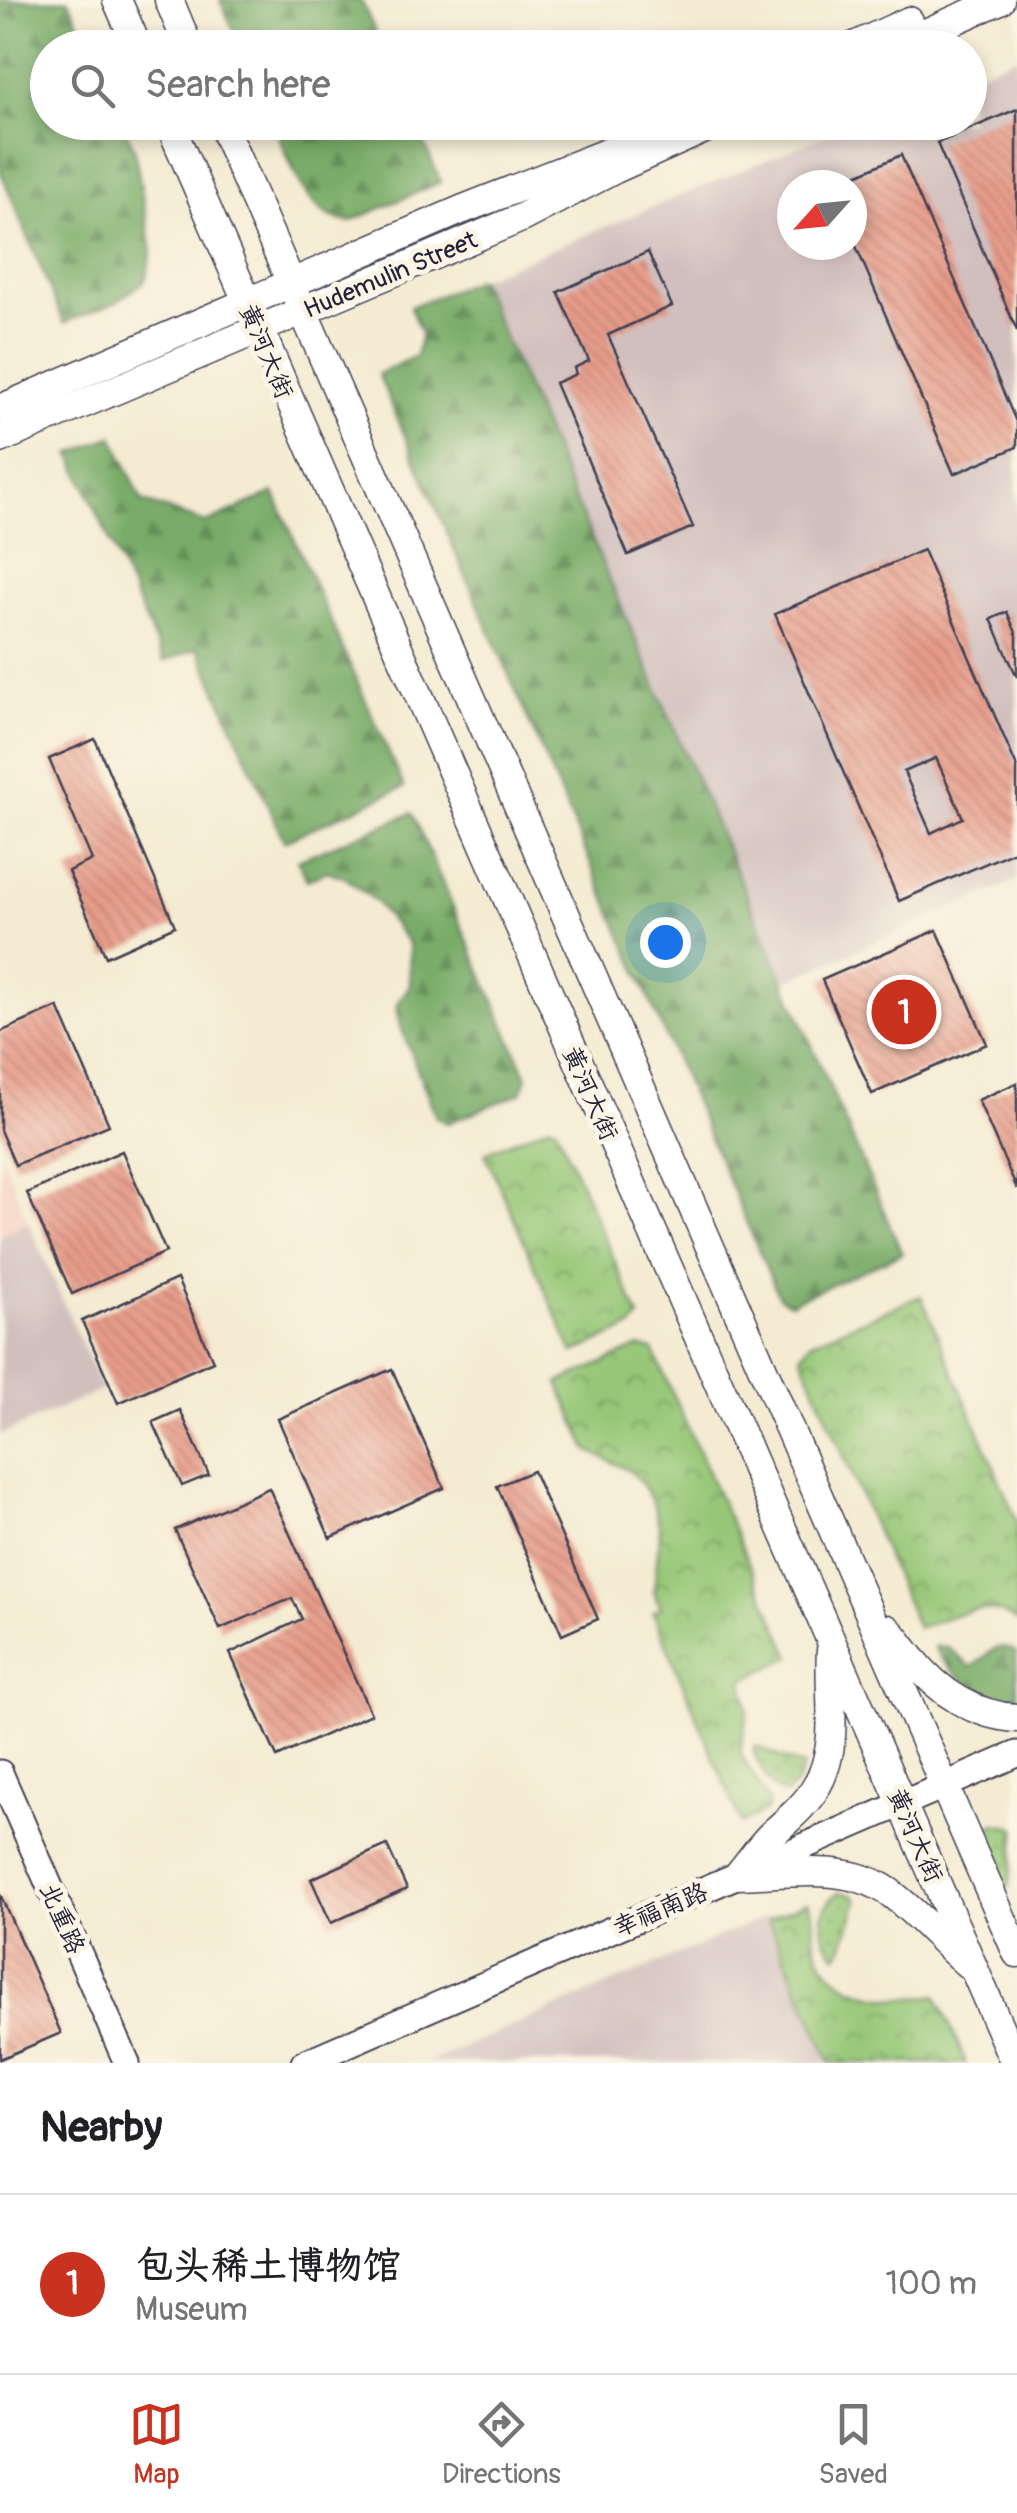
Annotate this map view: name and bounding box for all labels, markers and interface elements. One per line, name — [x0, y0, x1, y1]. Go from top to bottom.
search box — [30, 30, 987, 140]
icon: search — [65, 58, 120, 113]
text: Search here — [145, 61, 331, 109]
north arrow — [777, 170, 867, 260]
street label: Hudemulin Street — [299, 225, 483, 326]
street label: 黄河大街 — [232, 299, 299, 404]
your location — [640, 917, 691, 968]
pin: 1 — [872, 974, 936, 1050]
street label: 黄河大街 — [555, 1042, 624, 1146]
street label: 黄河大街 — [880, 1784, 949, 1888]
street label: 幸福南路 — [608, 1877, 713, 1944]
street label: 北重路 — [32, 1878, 91, 1959]
text: Nearby — [40, 2102, 162, 2154]
text: 包头稀土博物馆 — [135, 2242, 401, 2290]
text: 1 — [66, 2264, 79, 2304]
text: 100 m — [885, 2264, 977, 2304]
text: Museum — [135, 2290, 248, 2330]
tab: Map — [129, 2397, 184, 2492]
tab: Directions — [442, 2397, 561, 2492]
tab: Saved — [819, 2397, 888, 2492]

